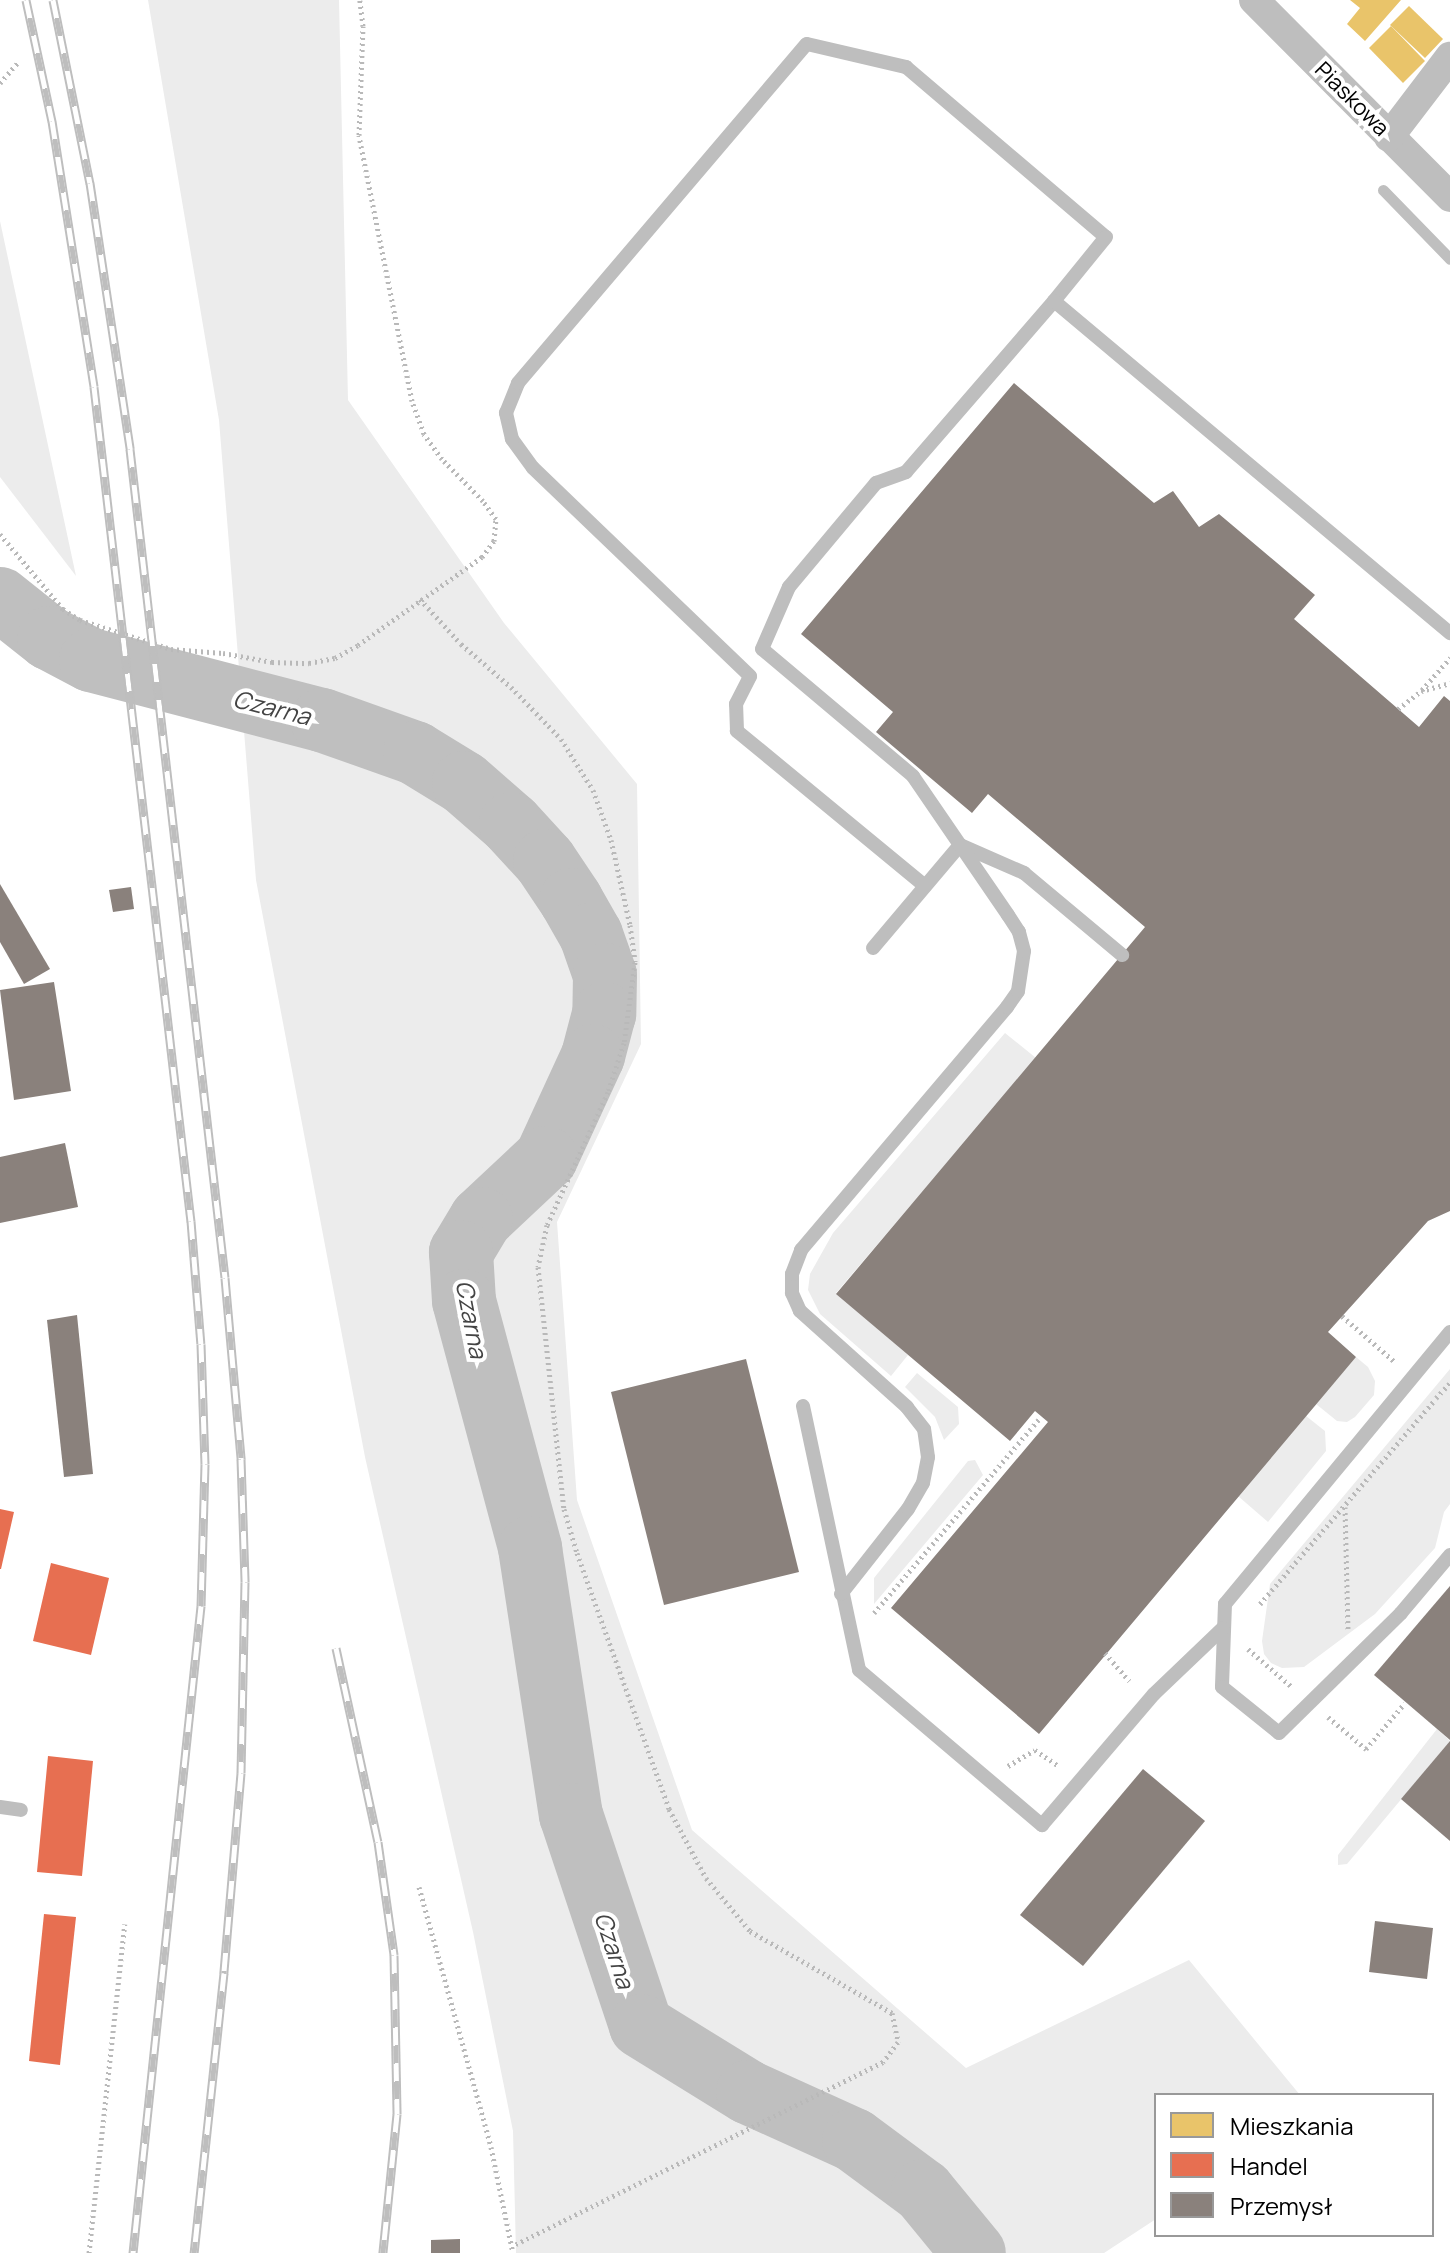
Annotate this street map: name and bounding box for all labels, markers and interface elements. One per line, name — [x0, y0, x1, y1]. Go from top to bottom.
street label: Piaskowa — [1309, 56, 1395, 142]
water label: Czarna — [230, 684, 314, 730]
water label: Czarna — [450, 1278, 494, 1360]
water label: Czarna — [589, 1908, 641, 1992]
legend — [1154, 2093, 1434, 2237]
text: Mieszkania — [1230, 2109, 1354, 2142]
text: Handel — [1230, 2149, 1308, 2182]
text: Przemysł — [1230, 2189, 1333, 2222]

